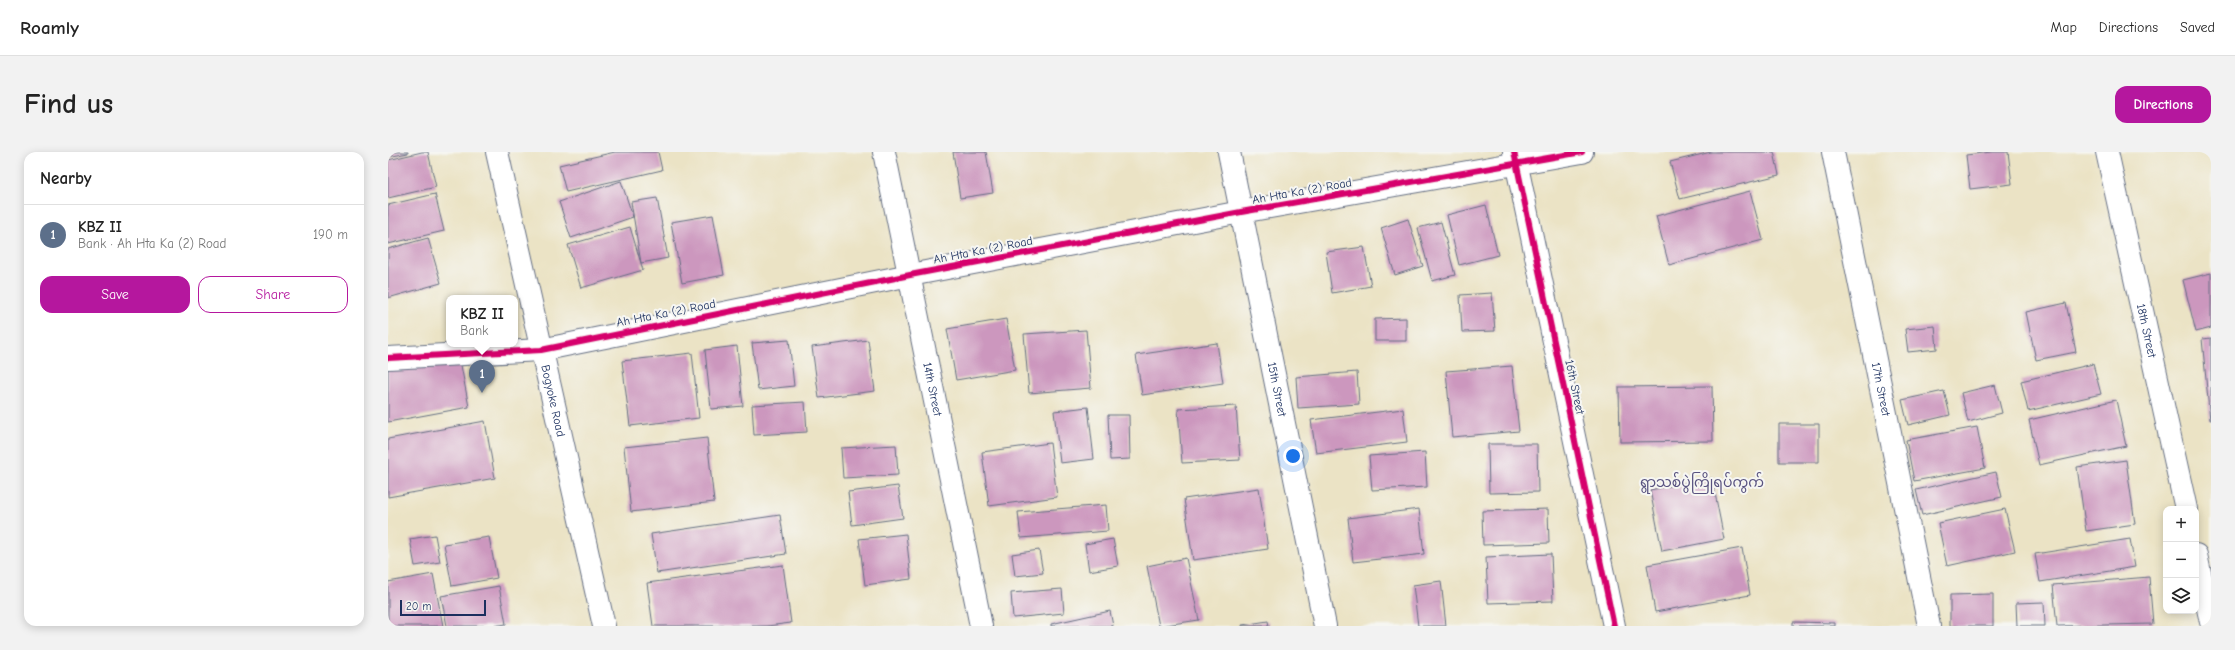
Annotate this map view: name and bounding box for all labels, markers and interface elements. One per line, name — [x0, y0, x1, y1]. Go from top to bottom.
text: Roamly — [20, 17, 79, 39]
text: Map — [2050, 19, 2077, 36]
text: Directions — [2099, 19, 2158, 36]
text: Saved — [2180, 19, 2215, 36]
button: Directions — [2115, 86, 2211, 123]
text: Find us — [24, 88, 113, 120]
text: Nearby — [40, 169, 91, 188]
street label: Ah Hta Ka (2) Road — [1251, 175, 1353, 207]
text: KBZ II — [78, 218, 122, 236]
text: 1 — [50, 227, 56, 242]
text: 190 m — [313, 227, 348, 242]
street label: Ah Hta Ka (2) Road — [932, 234, 1034, 266]
text: Bank · Ah Hta Ka (2) Road — [78, 236, 226, 251]
button: Save — [40, 276, 190, 313]
button: Share — [198, 276, 348, 313]
popup — [446, 295, 518, 347]
street label: Ah Hta Ka (2) Road — [615, 297, 717, 329]
street label: 18th Street — [2134, 302, 2159, 360]
text: KBZ II — [460, 305, 504, 323]
text: Bank — [460, 323, 488, 338]
street label: 16th Street — [1562, 359, 1588, 416]
pin: 1 — [469, 360, 495, 393]
street label: 14th Street — [920, 361, 945, 418]
street label: 15th Street — [1265, 361, 1289, 418]
street label: 17th Street — [1869, 361, 1893, 418]
street label: Bogyoke Road — [538, 363, 568, 438]
your location — [1283, 446, 1303, 466]
district label: ရွာသစ်ပွဲကြိုရပ်ကွက် — [1640, 472, 1764, 494]
map controls — [2163, 506, 2199, 614]
button: + — [2163, 506, 2199, 542]
button: − — [2163, 542, 2199, 578]
button: layers — [2163, 578, 2199, 614]
scale bar — [400, 598, 486, 617]
text: 20 m — [406, 600, 431, 613]

